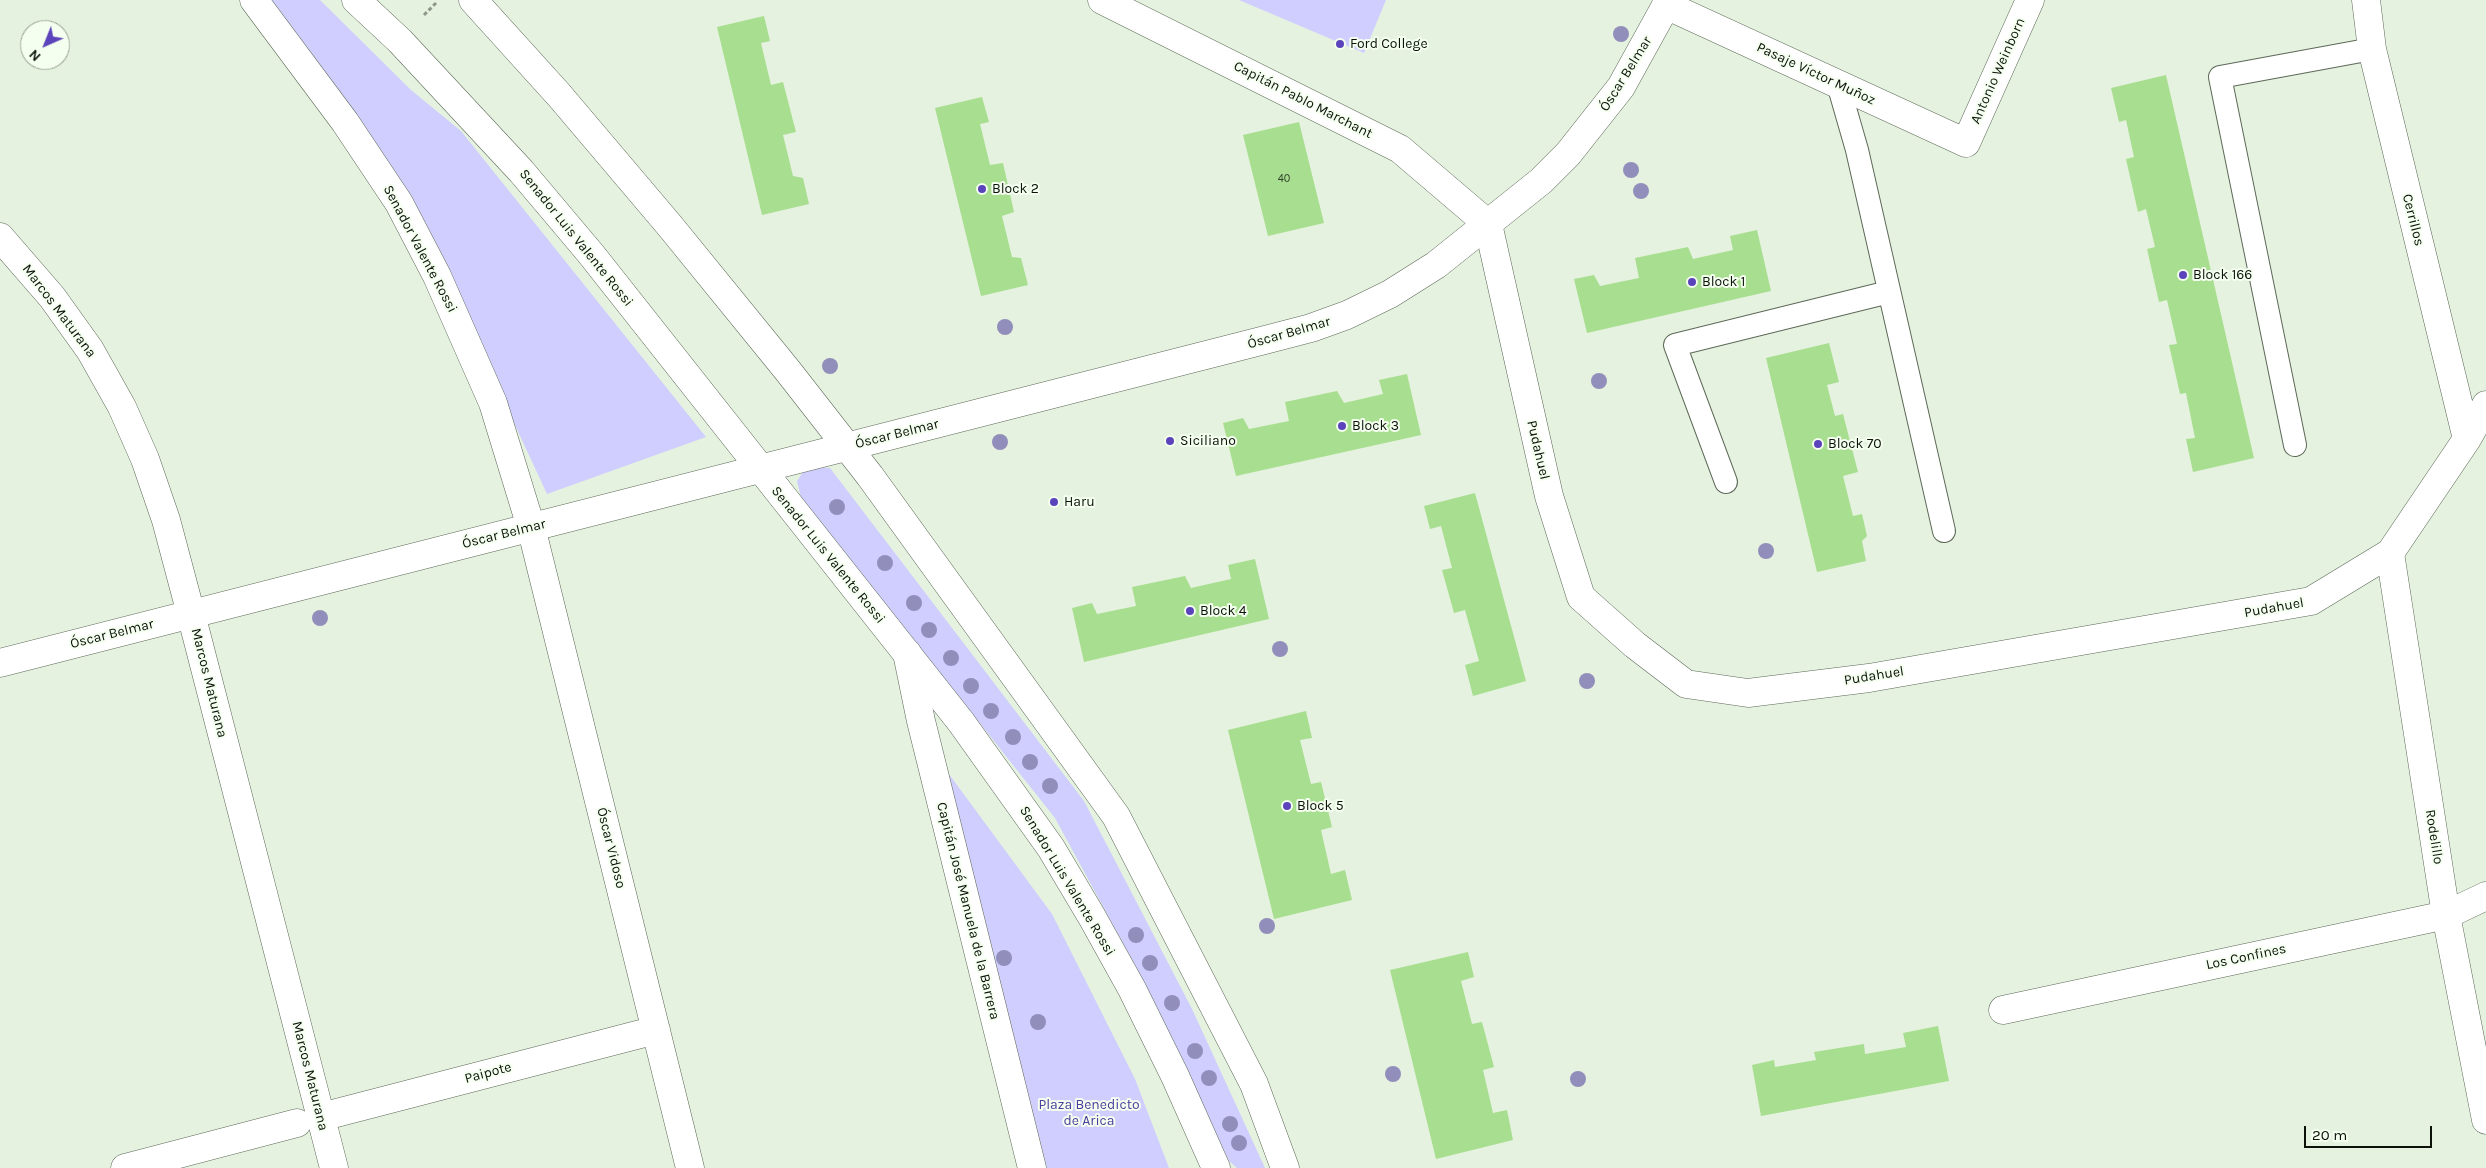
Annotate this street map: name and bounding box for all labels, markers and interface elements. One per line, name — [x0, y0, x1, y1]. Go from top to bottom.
street label: Antonio Weinborn — [1967, 15, 2029, 127]
north arrow — [20, 20, 70, 70]
street label: Óscar Belmar — [1596, 33, 1656, 115]
place label: Ford College — [1350, 36, 1428, 52]
marker: Ford College — [1334, 38, 1346, 50]
street label: Pasaje Víctor Muñoz — [1754, 39, 1878, 109]
text: N — [25, 46, 44, 65]
street label: Capitán Pablo Marchant — [1231, 58, 1375, 142]
street label: Senador Luis Valente Rossi — [515, 166, 637, 310]
house number: 40 — [1278, 172, 1290, 186]
place label: Block 2 — [992, 181, 1039, 197]
street label: Senador Valente Rossi — [379, 182, 461, 316]
marker: Block 2 — [976, 183, 988, 195]
street label: Cerrillos — [2398, 192, 2428, 248]
street label: Marcos Maturana — [18, 261, 100, 361]
place label: Block 166 — [2193, 267, 2252, 283]
marker: Block 166 — [2177, 269, 2189, 281]
place label: Block 1 — [1702, 274, 1745, 290]
marker: Block 1 — [1686, 276, 1698, 288]
street label: Óscar Belmar — [1246, 313, 1332, 353]
street label: Óscar Belmar — [854, 416, 940, 452]
place label: Block 3 — [1352, 418, 1399, 434]
street label: Pudahuel — [1523, 419, 1553, 481]
marker: Block 3 — [1336, 420, 1348, 432]
place label: Siciliano — [1180, 433, 1236, 449]
marker: Siciliano — [1164, 435, 1176, 447]
place label: Block 70 — [1828, 436, 1882, 452]
marker: Block 70 — [1812, 438, 1824, 450]
street label: Senador Luis Valente Rossi — [767, 483, 889, 627]
place label: Haru — [1064, 494, 1095, 510]
marker: Haru — [1048, 496, 1060, 508]
street label: Óscar Belmar — [461, 516, 547, 552]
street label: Pudahuel — [2243, 594, 2305, 622]
place label: Block 4 — [1200, 603, 1247, 619]
marker: Block 4 — [1184, 605, 1196, 617]
street label: Óscar Belmar — [69, 616, 155, 652]
street label: Marcos Maturana — [187, 626, 231, 740]
street label: Pudahuel — [1843, 663, 1905, 689]
place label: Block 5 — [1297, 798, 1344, 814]
marker: Block 5 — [1281, 800, 1293, 812]
street label: Capitán José Manuela de la Barrera — [933, 801, 1003, 1021]
street label: Senador Luis Valente Rossi — [1016, 803, 1118, 959]
street label: Óscar Vidoso — [593, 806, 629, 890]
street label: Rodelillo — [2421, 808, 2447, 866]
street label: Los Confines — [2204, 940, 2288, 974]
street label: Marcos Maturana — [288, 1019, 332, 1133]
street label: Paipote — [463, 1059, 513, 1087]
park label: Plaza Benedicto de Arica — [1038, 1097, 1140, 1130]
scale bar — [2306, 1116, 2434, 1148]
text: 20 m — [2312, 1126, 2347, 1144]

